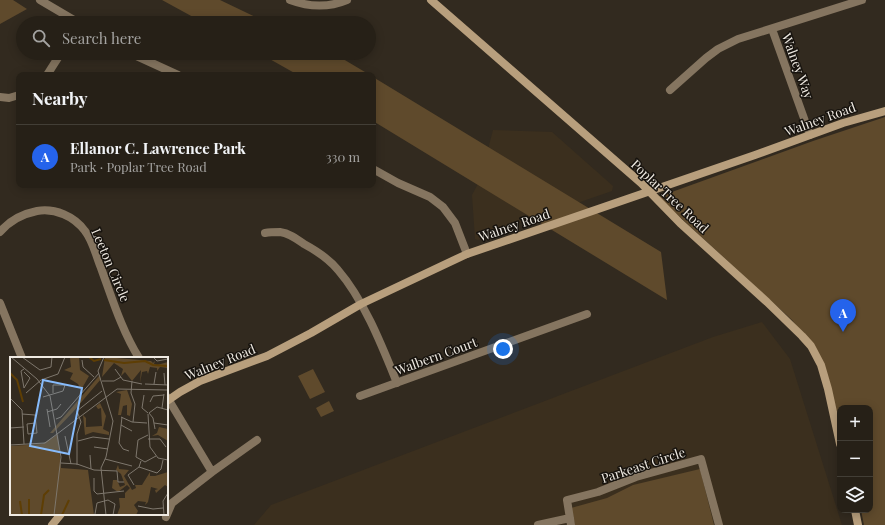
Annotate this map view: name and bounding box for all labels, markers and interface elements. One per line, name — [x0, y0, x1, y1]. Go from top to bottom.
search box — [16, 16, 376, 60]
icon: search — [30, 27, 52, 49]
text: Search here — [62, 28, 141, 48]
street label: Walney Way — [778, 30, 818, 101]
text: Nearby — [32, 87, 87, 109]
street label: Walney Road — [781, 98, 858, 140]
text: Ellanor C. Lawrence Park — [70, 138, 246, 158]
text: A — [41, 148, 49, 165]
text: 330 m — [326, 148, 360, 165]
street label: Poplar Tree Road — [628, 155, 713, 236]
text: Park · Poplar Tree Road — [70, 158, 207, 175]
street label: Walney Road — [475, 204, 552, 245]
street label: Leeton Circle — [88, 225, 135, 305]
pin: A — [830, 299, 856, 332]
street label: Walbern Court — [392, 333, 480, 379]
your location — [493, 339, 513, 359]
street label: Walney Road — [181, 340, 258, 384]
inset map — [10, 357, 168, 515]
map controls — [837, 405, 873, 513]
button: + — [837, 405, 873, 441]
button: − — [837, 441, 873, 477]
street label: Parkeast Circle — [599, 443, 687, 486]
button: layers — [837, 477, 873, 513]

